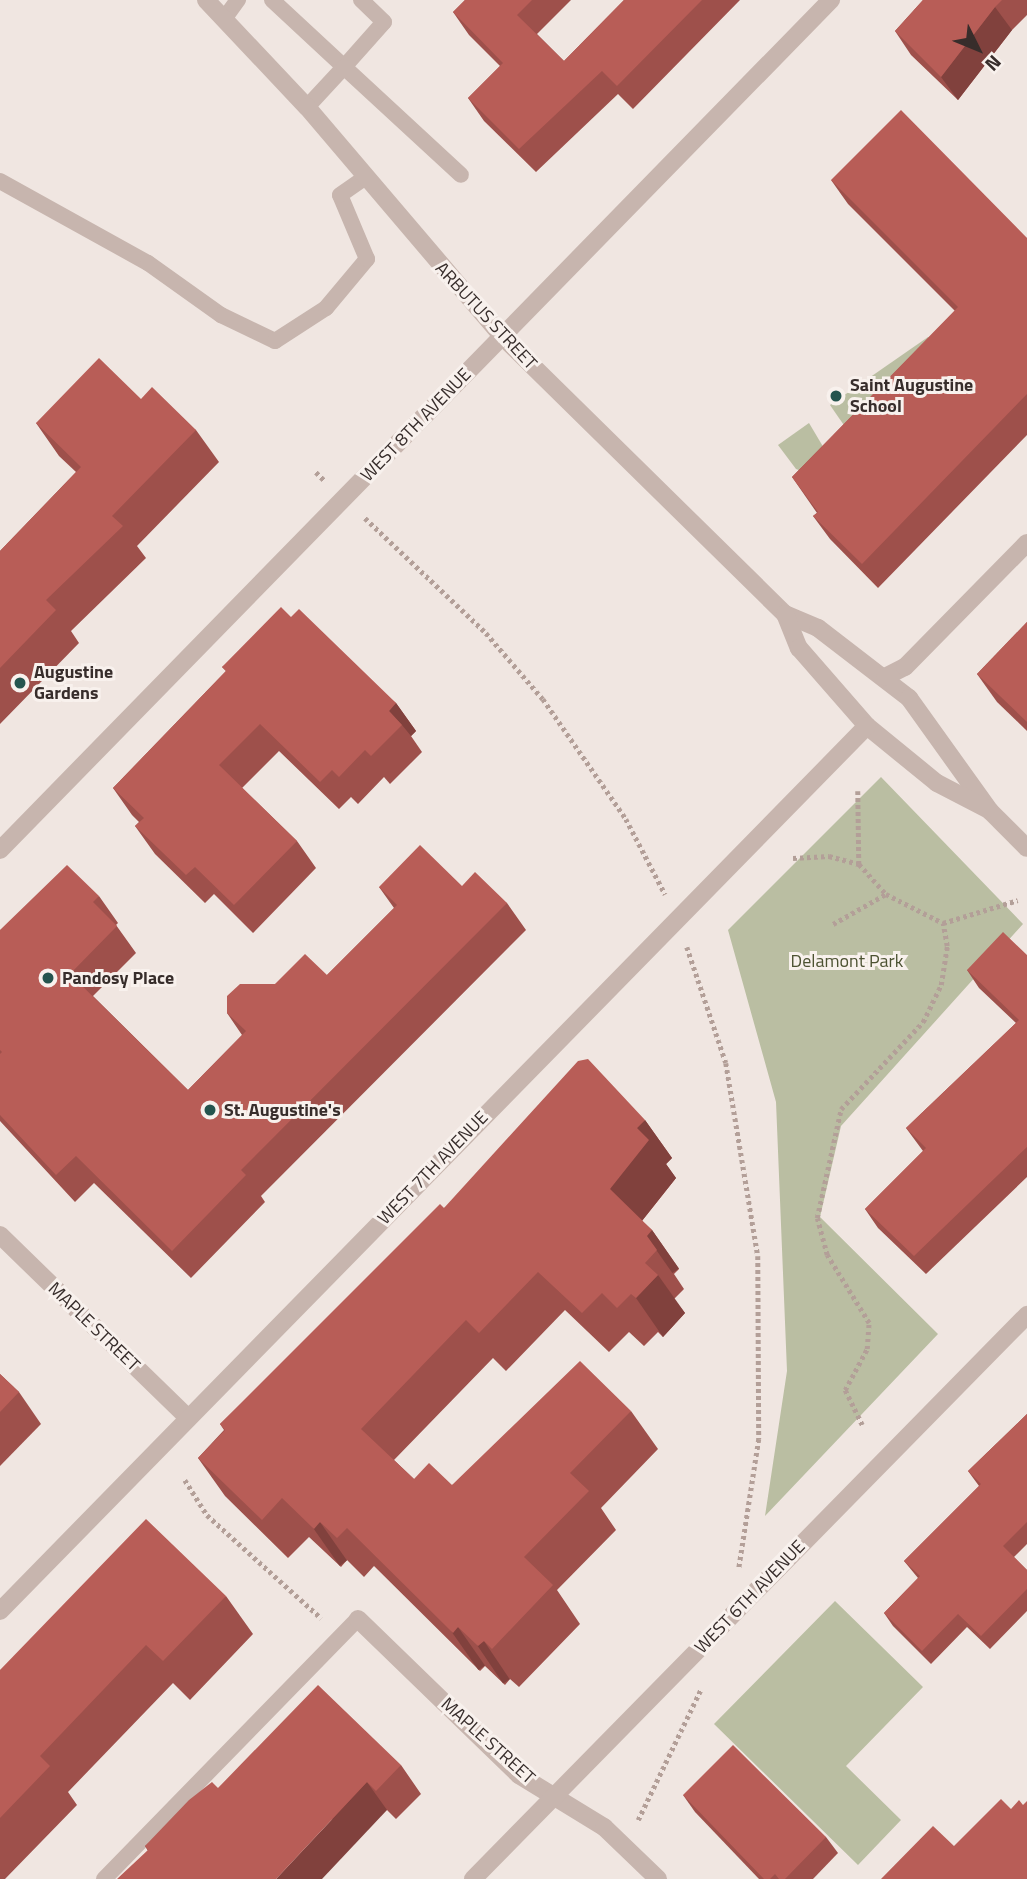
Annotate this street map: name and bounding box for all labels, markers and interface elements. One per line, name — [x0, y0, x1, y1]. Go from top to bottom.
north arrow — [943, 14, 1013, 84]
text: N — [979, 49, 1009, 78]
street label: ARBUTUS STREET — [431, 258, 541, 374]
street label: WEST 8TH AVENUE — [356, 364, 476, 486]
place label: Saint Augustine School — [850, 375, 973, 418]
marker: Saint Augustine School — [828, 388, 844, 404]
place label: Augustine Gardens — [34, 662, 113, 704]
marker: Augustine Gardens — [12, 675, 28, 691]
park label: Delamont Park — [791, 950, 903, 972]
place label: Pandosy Place — [62, 967, 174, 989]
marker: Pandosy Place — [40, 970, 56, 986]
place label: St. Augustine's — [224, 1099, 341, 1121]
marker: St. Augustine's — [202, 1102, 218, 1118]
street label: WEST 7TH AVENUE — [373, 1107, 493, 1229]
street label: MAPLE STREET — [44, 1278, 144, 1376]
street label: WEST 6TH AVENUE — [690, 1536, 810, 1658]
street label: MAPLE STREET — [437, 1693, 539, 1789]

